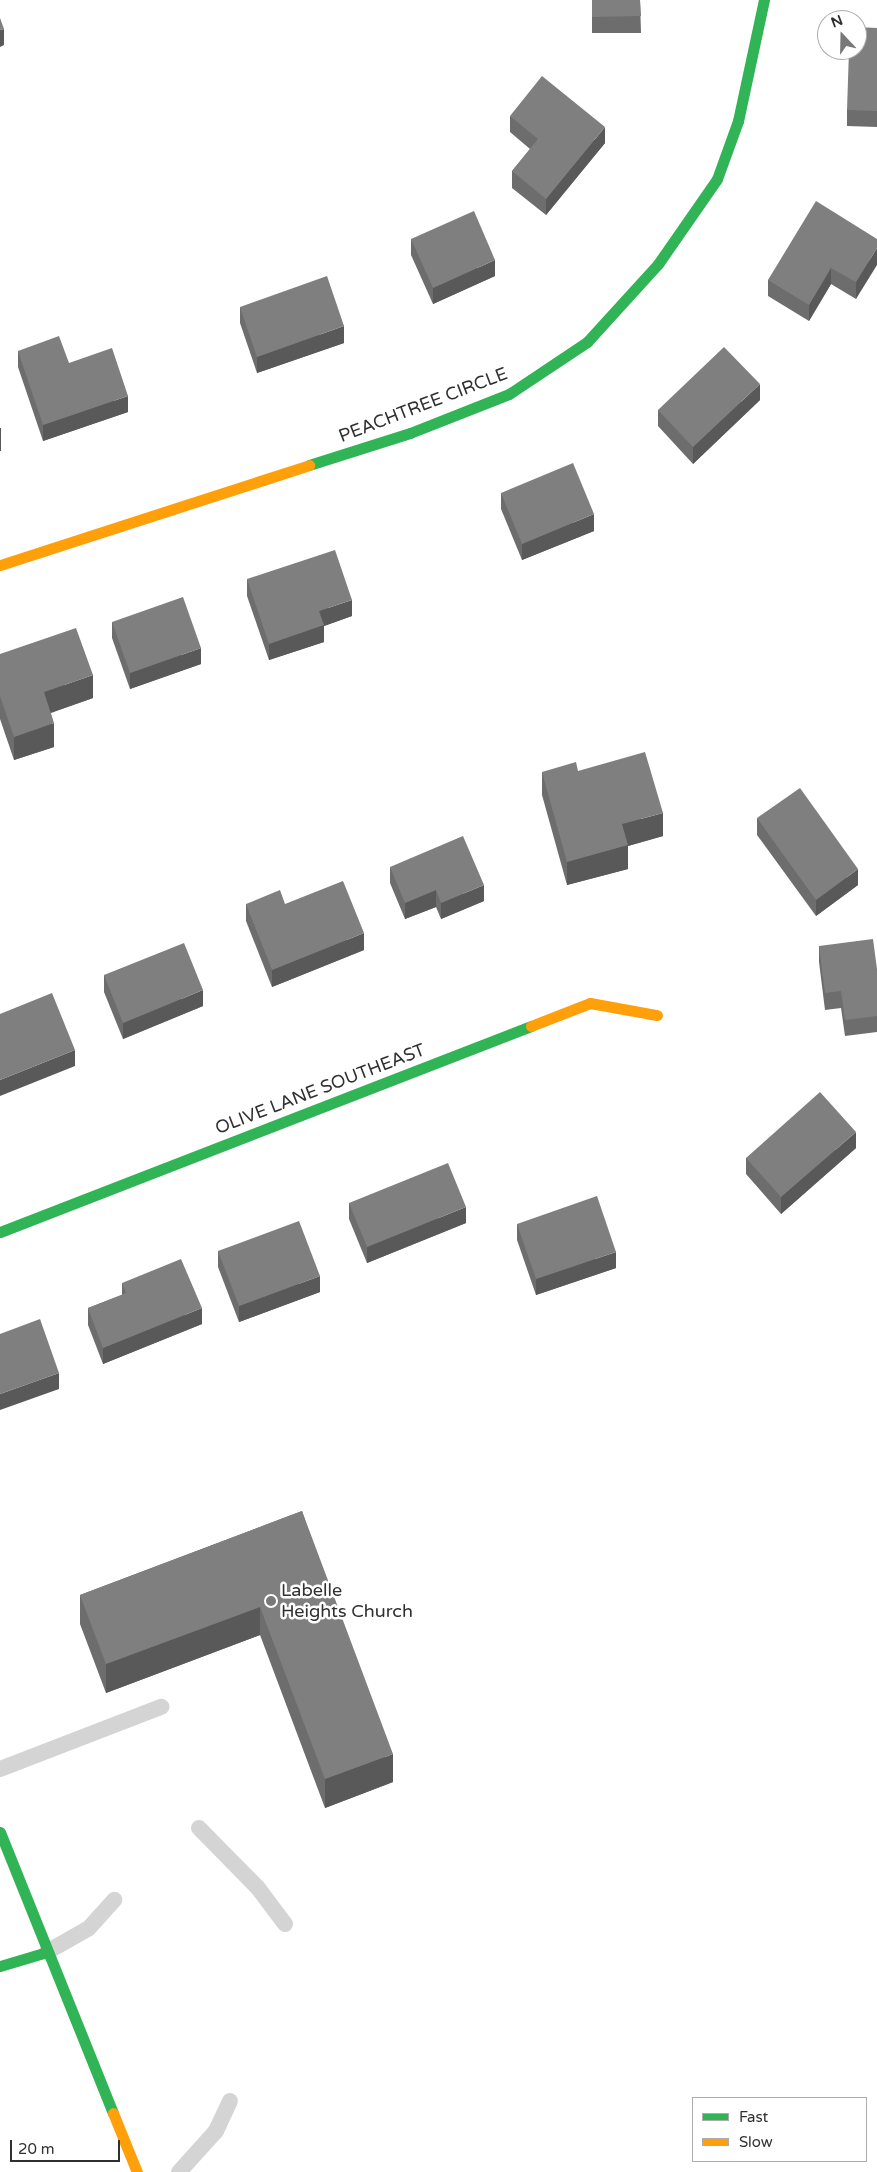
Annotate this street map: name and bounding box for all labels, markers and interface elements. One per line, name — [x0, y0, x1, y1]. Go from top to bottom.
north arrow — [817, 10, 867, 60]
text: N — [829, 12, 845, 31]
street label: PEACHTREE CIRCLE — [336, 363, 510, 447]
street label: OLIVE LANE SOUTHEAST — [212, 1039, 428, 1139]
place label: Labelle Heights Church — [281, 1580, 413, 1622]
marker: Labelle Heights Church — [265, 1595, 277, 1607]
legend — [692, 2097, 867, 2162]
text: Fast — [739, 2108, 768, 2126]
scale bar — [12, 2130, 122, 2162]
text: Slow — [739, 2133, 773, 2151]
text: 20 m — [18, 2140, 55, 2158]

